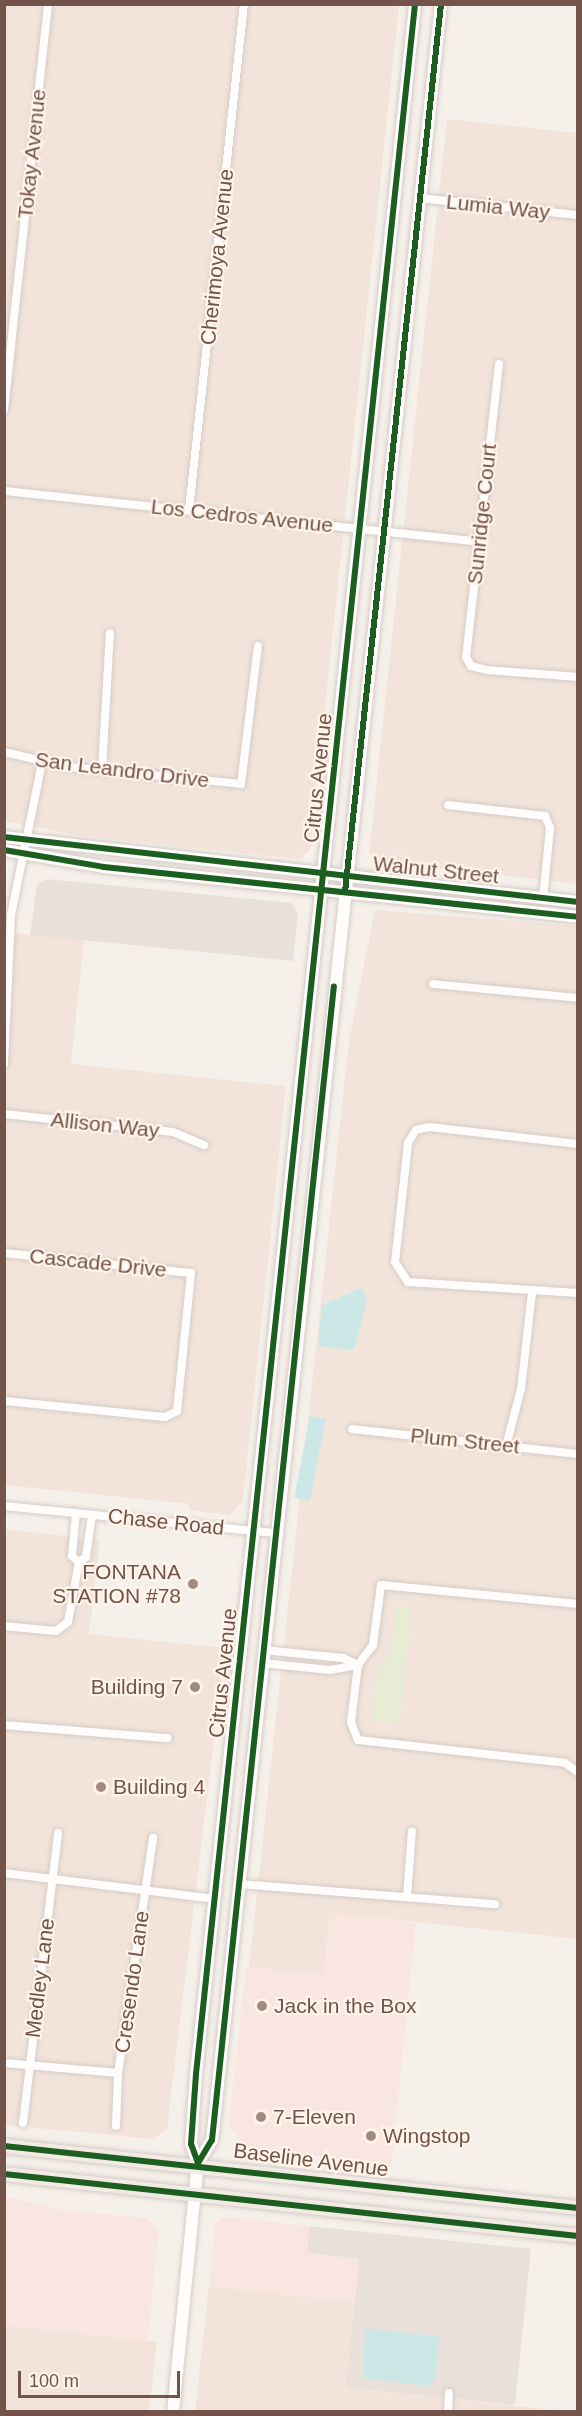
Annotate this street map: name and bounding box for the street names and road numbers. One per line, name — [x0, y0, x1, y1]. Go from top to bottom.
street label: Tokay Avenue — [13, 87, 51, 221]
street label: Cherimoya Avenue — [195, 167, 239, 347]
street label: Lumia Way — [445, 189, 551, 225]
street label: Sunridge Court — [462, 442, 502, 586]
street label: Los Cedros Avenue — [149, 494, 335, 538]
street label: Citrus Avenue — [299, 711, 337, 845]
street label: San Leandro Drive — [34, 747, 210, 793]
street label: Walnut Street — [372, 851, 500, 889]
street label: Allison Way — [50, 1107, 160, 1143]
street label: Cascade Drive — [28, 1243, 168, 1283]
street label: Plum Street — [409, 1423, 521, 1459]
street label: Chase Road — [107, 1503, 225, 1541]
street label: Citrus Avenue — [204, 1606, 242, 1740]
street label: Cresendo Lane — [110, 1909, 154, 2055]
street label: Medley Lane — [20, 1917, 60, 2039]
street label: Baseline Avenue — [231, 2138, 391, 2182]

